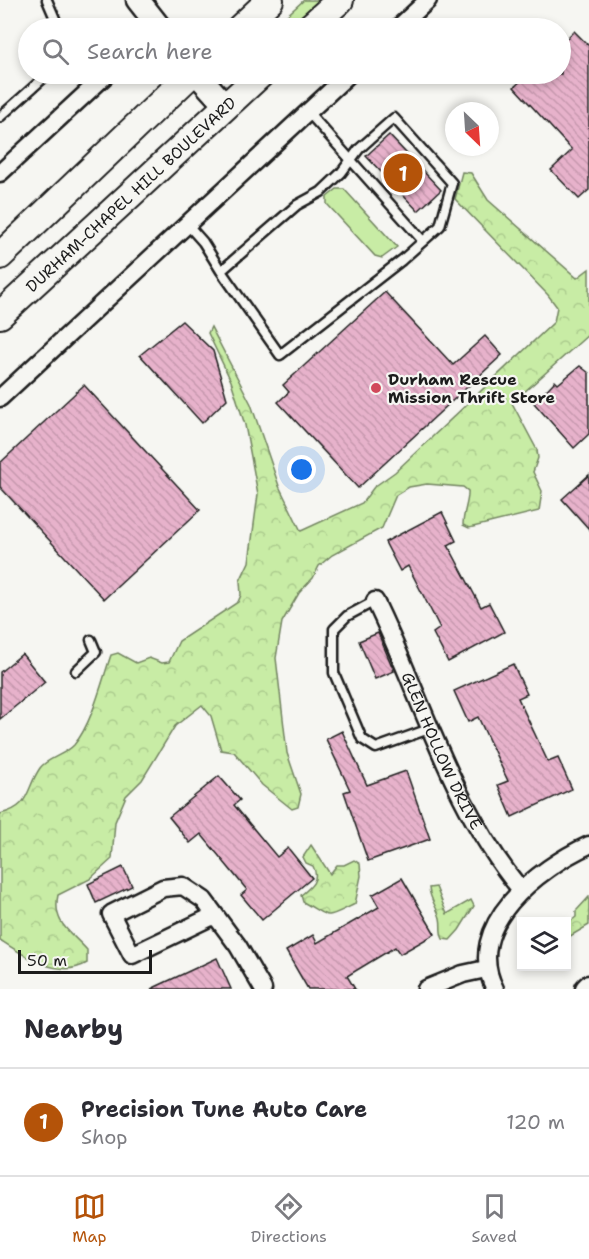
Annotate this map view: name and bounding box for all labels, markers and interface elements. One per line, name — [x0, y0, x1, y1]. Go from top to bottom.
search box — [18, 18, 571, 84]
icon: search — [39, 35, 72, 68]
text: Search here — [87, 37, 213, 66]
street label: DURHAM-CHAPEL HILL BOULEVARD — [22, 92, 241, 297]
north arrow — [445, 102, 499, 156]
pin: 1 — [384, 150, 422, 195]
place label: Durham Rescue Mission Thrift Store — [388, 369, 556, 408]
marker: Durham Rescue Mission Thrift Store — [369, 381, 383, 395]
your location — [287, 455, 316, 484]
street label: GLEN HOLLOW DRIVE — [397, 669, 487, 834]
map controls — [517, 917, 571, 971]
button: layers — [517, 917, 571, 971]
scale bar — [18, 947, 152, 974]
text: 50 m — [27, 950, 67, 971]
text: Nearby — [24, 1011, 123, 1046]
text: Precision Tune Auto Care — [81, 1095, 367, 1124]
text: 1 — [39, 1109, 48, 1135]
text: 120 m — [506, 1109, 565, 1135]
text: Shop — [81, 1124, 128, 1150]
tab: Map — [72, 1190, 106, 1247]
tab: Directions — [251, 1190, 327, 1247]
tab: Saved — [471, 1190, 517, 1247]

